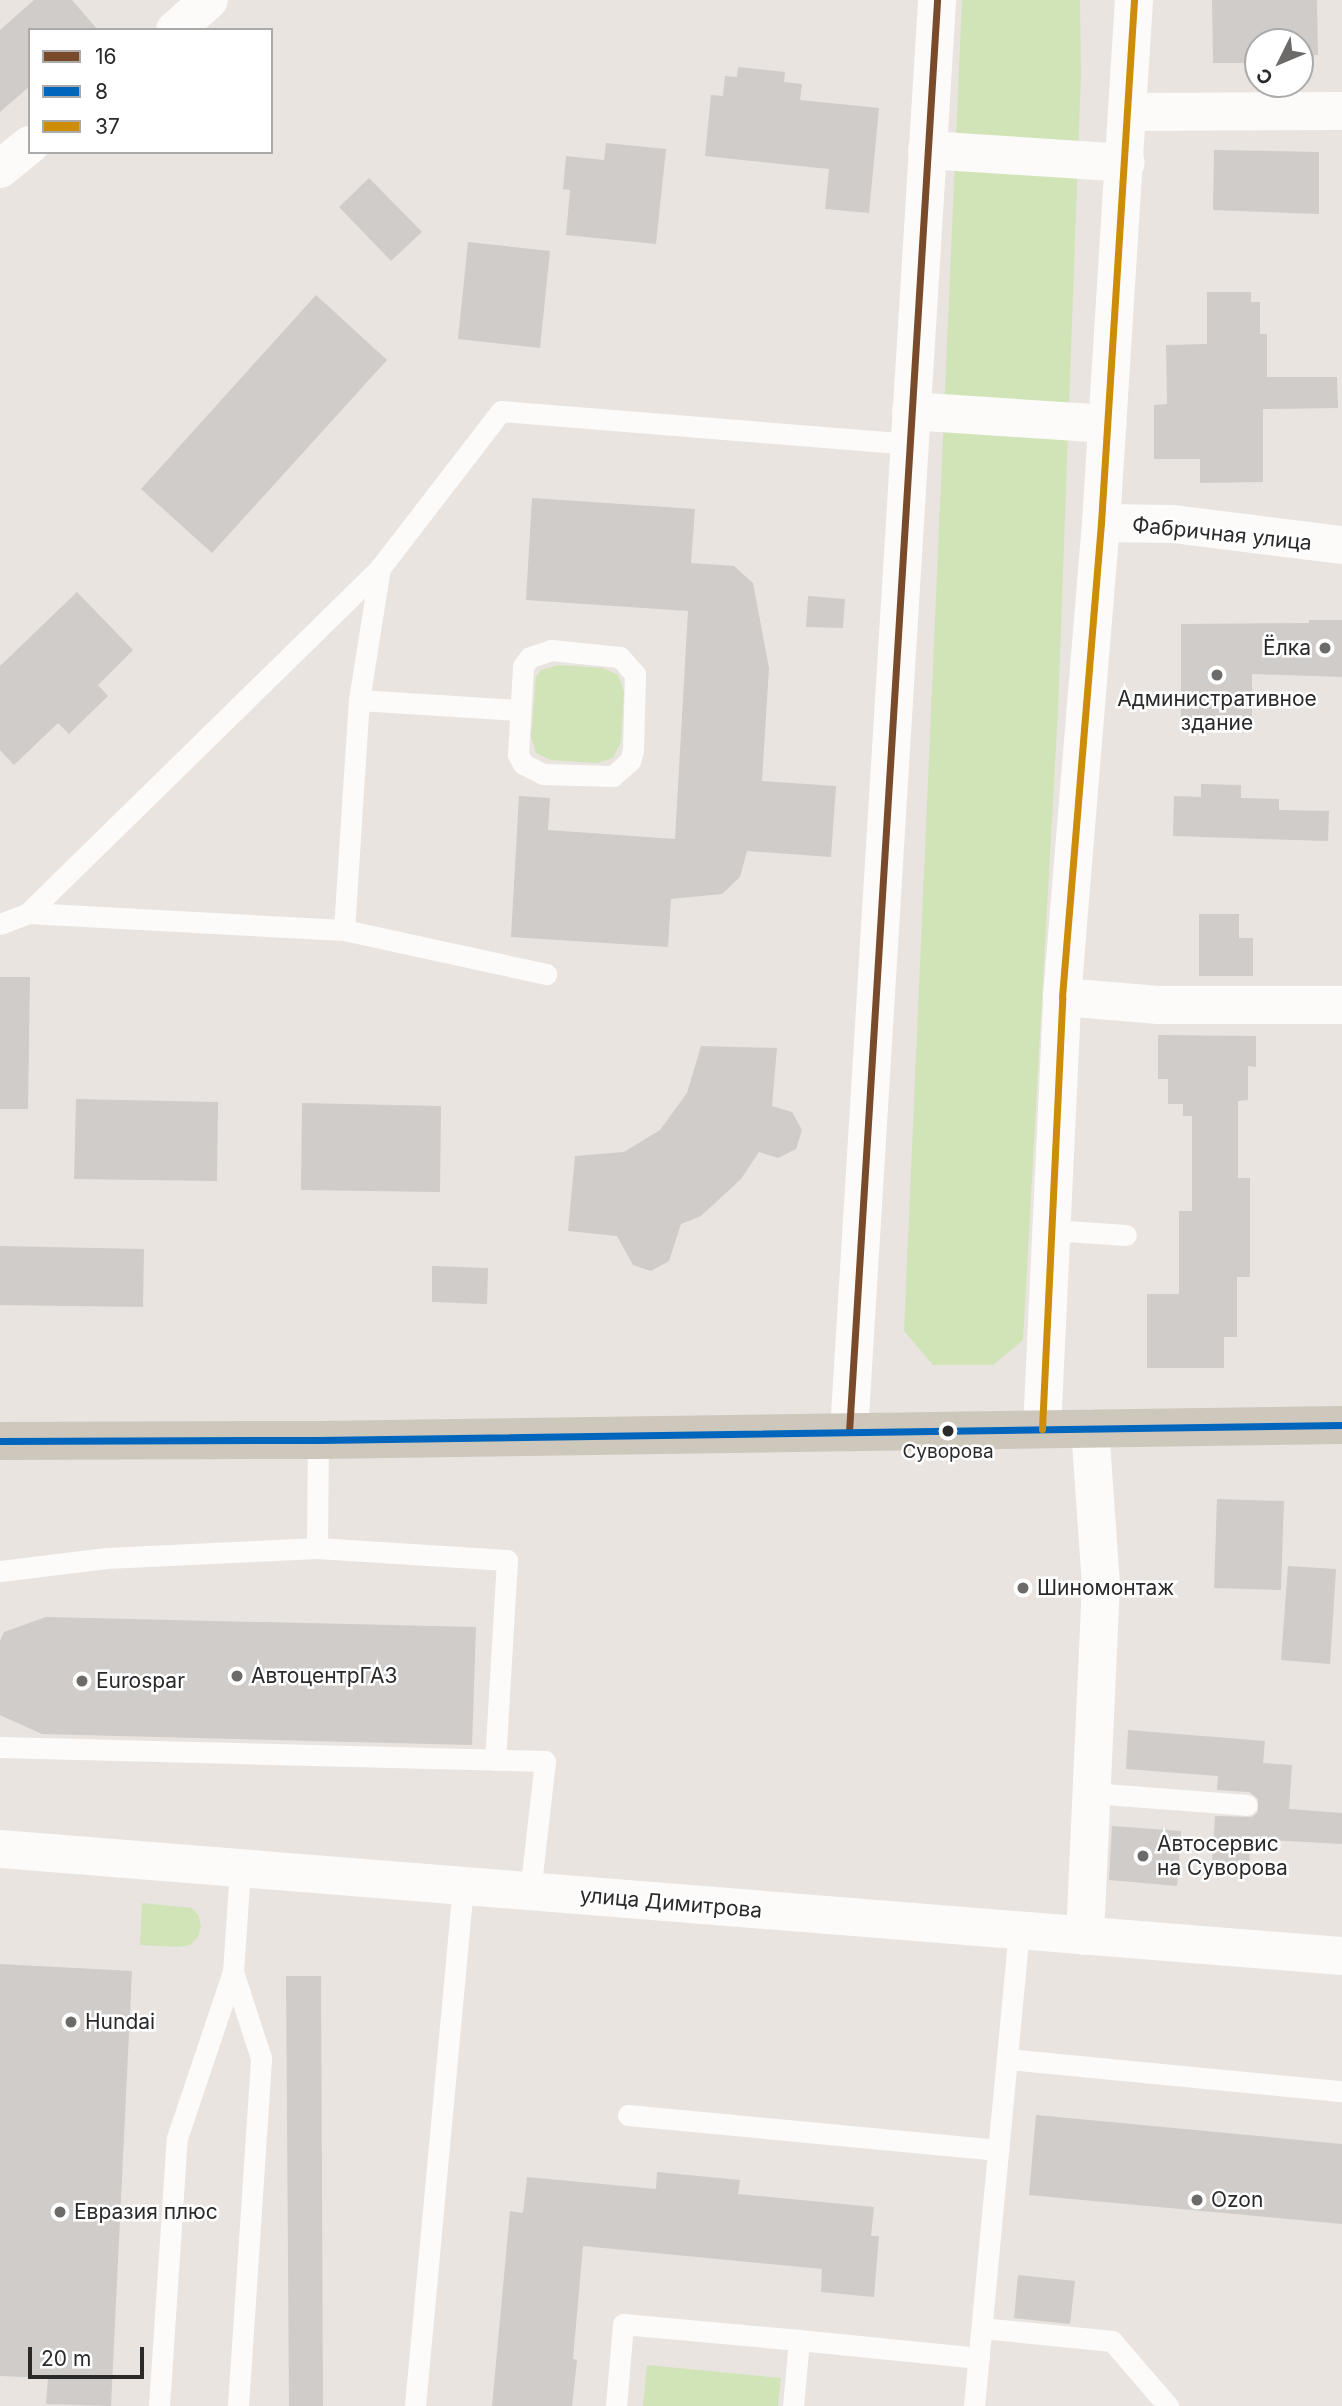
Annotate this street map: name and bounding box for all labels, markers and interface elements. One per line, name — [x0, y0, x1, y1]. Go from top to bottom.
legend — [28, 28, 273, 154]
north arrow — [1244, 28, 1314, 98]
text: 16 — [95, 44, 117, 69]
text: С — [1252, 63, 1278, 89]
text: 8 — [95, 79, 108, 104]
text: 37 — [95, 114, 120, 139]
street label: Фабричная улица — [1131, 512, 1313, 556]
place label: Ёлка — [1263, 635, 1311, 661]
marker: Ёлка — [1317, 640, 1333, 656]
marker: Административное здание — [1209, 667, 1225, 683]
place label: Административное здание — [1117, 686, 1317, 736]
marker: Суворова — [941, 1424, 955, 1438]
place label: Суворова — [902, 1441, 994, 1463]
place label: Шиномонтаж — [1037, 1575, 1174, 1601]
marker: Шиномонтаж — [1015, 1580, 1031, 1596]
place label: АвтоцентрГАЗ — [251, 1663, 397, 1689]
place label: Eurospar — [96, 1668, 185, 1694]
marker: АвтоцентрГАЗ — [229, 1668, 245, 1684]
marker: Eurospar — [74, 1673, 90, 1689]
place label: Автосервис на Суворова — [1157, 1831, 1288, 1881]
marker: Автосервис на Суворова — [1135, 1848, 1151, 1864]
street label: улица Димитрова — [579, 1882, 763, 1924]
place label: Hundai — [85, 2009, 155, 2035]
marker: Hundai — [63, 2014, 79, 2030]
place label: Ozon — [1211, 2187, 1263, 2213]
marker: Ozon — [1189, 2192, 1205, 2208]
place label: Евразия плюс — [74, 2199, 218, 2225]
marker: Евразия плюс — [52, 2204, 68, 2220]
scale bar — [32, 2332, 147, 2376]
text: 20 m — [41, 2346, 91, 2371]

